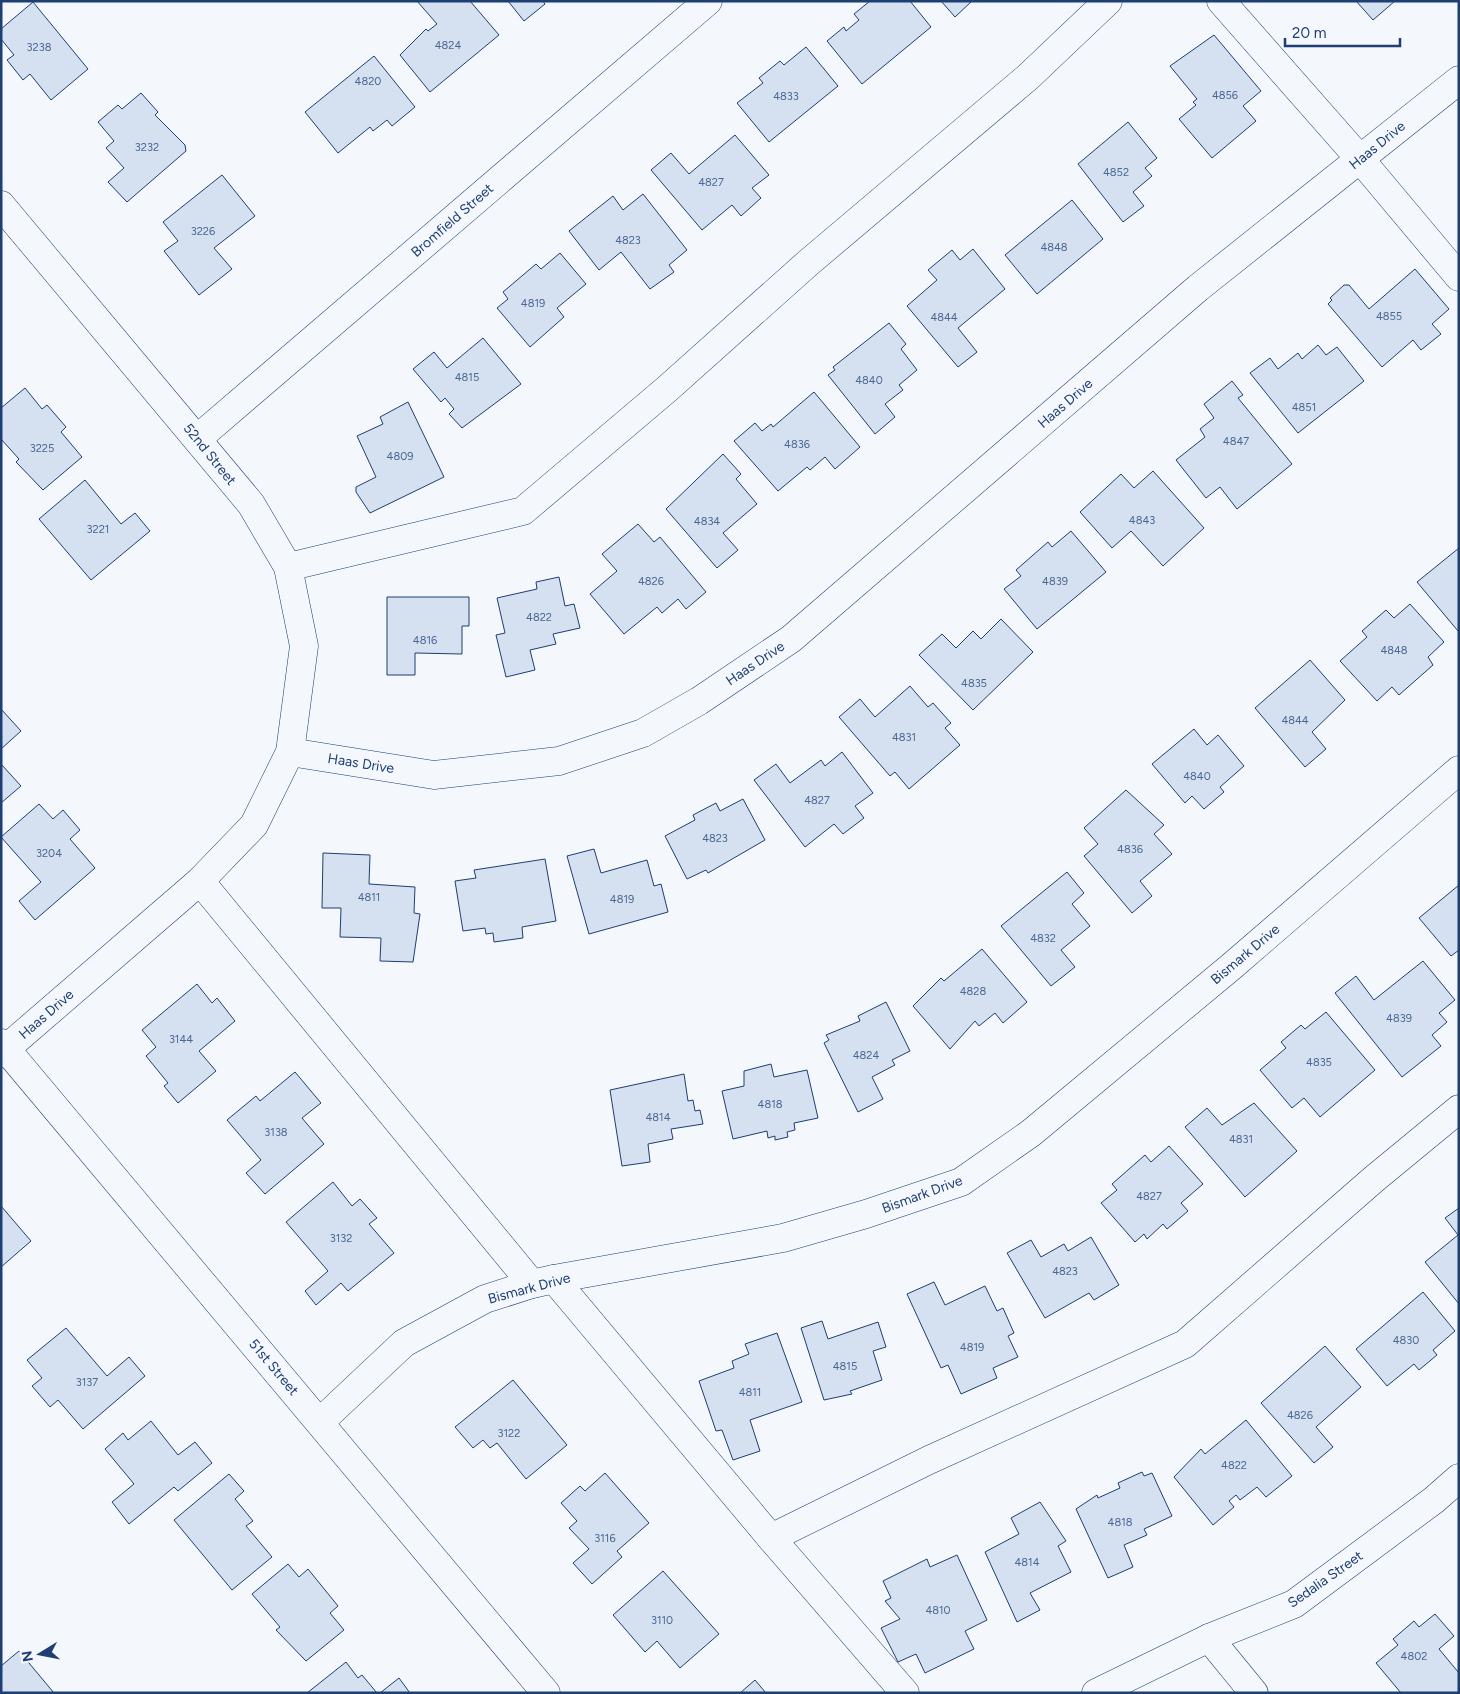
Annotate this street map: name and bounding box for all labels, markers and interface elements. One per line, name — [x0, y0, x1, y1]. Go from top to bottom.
scale bar — [1285, 15, 1400, 47]
text: 20 m — [1292, 24, 1326, 42]
house number: 4824 — [435, 39, 461, 52]
house number: 3238 — [27, 41, 52, 54]
house number: 4820 — [355, 75, 381, 88]
house number: 4856 — [1212, 89, 1238, 102]
house number: 4833 — [773, 90, 799, 103]
street label: Haas Drive — [1346, 117, 1409, 173]
house number: 3232 — [135, 141, 159, 154]
house number: 4852 — [1103, 166, 1129, 179]
house number: 4827 — [698, 176, 724, 189]
street label: Bromfield Street — [408, 180, 497, 261]
house number: 3226 — [191, 225, 215, 238]
house number: 4823 — [615, 234, 641, 247]
house number: 4848 — [1040, 241, 1068, 254]
house number: 4819 — [521, 297, 545, 310]
house number: 4855 — [1376, 310, 1402, 323]
house number: 4844 — [930, 311, 958, 324]
house number: 4815 — [455, 371, 479, 384]
house number: 4840 — [855, 374, 883, 387]
street label: Haas Drive — [1034, 375, 1097, 432]
house number: 4851 — [1292, 401, 1316, 414]
street label: 52nd Street — [180, 420, 240, 489]
house number: 4847 — [1223, 435, 1249, 448]
house number: 4836 — [784, 438, 810, 451]
house number: 3225 — [30, 442, 54, 455]
house number: 4809 — [387, 450, 413, 463]
house number: 4843 — [1129, 514, 1155, 527]
house number: 4834 — [694, 515, 720, 528]
house number: 3221 — [87, 523, 109, 536]
house number: 4826 — [638, 575, 664, 588]
house number: 4839 — [1042, 575, 1068, 588]
house number: 4822 — [526, 611, 552, 624]
house number: 4816 — [413, 634, 437, 647]
street label: Haas Drive — [723, 637, 788, 689]
house number: 4848 — [1380, 644, 1408, 657]
house number: 4835 — [961, 677, 987, 690]
house number: 4844 — [1281, 714, 1309, 727]
house number: 4831 — [892, 731, 916, 744]
street label: Haas Drive — [326, 750, 396, 777]
house number: 4840 — [1183, 770, 1211, 783]
house number: 4827 — [804, 794, 830, 807]
house number: 4823 — [702, 832, 728, 845]
house number: 4836 — [1117, 843, 1143, 856]
house number: 3204 — [36, 847, 62, 860]
house number: 4811 — [358, 891, 380, 904]
house number: 4819 — [610, 893, 634, 906]
street label: Bismark Drive — [1207, 920, 1284, 988]
house number: 4832 — [1030, 932, 1056, 945]
house number: 4828 — [960, 985, 986, 998]
street label: Haas Drive — [15, 986, 78, 1043]
house number: 4839 — [1386, 1012, 1412, 1025]
house number: 3144 — [169, 1033, 193, 1046]
house number: 4824 — [853, 1049, 879, 1062]
house number: 4835 — [1306, 1056, 1332, 1069]
house number: 4818 — [758, 1098, 783, 1111]
house number: 4814 — [646, 1111, 671, 1124]
house number: 3138 — [264, 1126, 288, 1139]
house number: 4831 — [1229, 1133, 1253, 1146]
street label: Bismark Drive — [879, 1172, 965, 1217]
house number: 4827 — [1136, 1190, 1162, 1203]
house number: 3132 — [330, 1232, 352, 1245]
house number: 4823 — [1052, 1265, 1078, 1278]
street label: Bismark Drive — [486, 1269, 573, 1308]
house number: 4830 — [1393, 1334, 1419, 1347]
street label: 51st Street — [245, 1336, 302, 1399]
house number: 4819 — [960, 1341, 984, 1354]
house number: 4815 — [833, 1360, 857, 1373]
house number: 3137 — [76, 1376, 98, 1389]
house number: 4811 — [739, 1386, 761, 1399]
house number: 4826 — [1287, 1409, 1313, 1422]
house number: 3122 — [498, 1427, 520, 1440]
house number: 4822 — [1221, 1459, 1247, 1472]
house number: 4818 — [1108, 1516, 1133, 1529]
house number: 3116 — [594, 1532, 616, 1545]
street label: Sedalia Street — [1284, 1547, 1366, 1612]
house number: 4814 — [1015, 1556, 1040, 1569]
house number: 4810 — [925, 1604, 951, 1617]
house number: 3110 — [651, 1614, 673, 1627]
north arrow — [15, 1629, 65, 1679]
text: N — [18, 1649, 37, 1663]
house number: 4802 — [1401, 1650, 1427, 1663]

